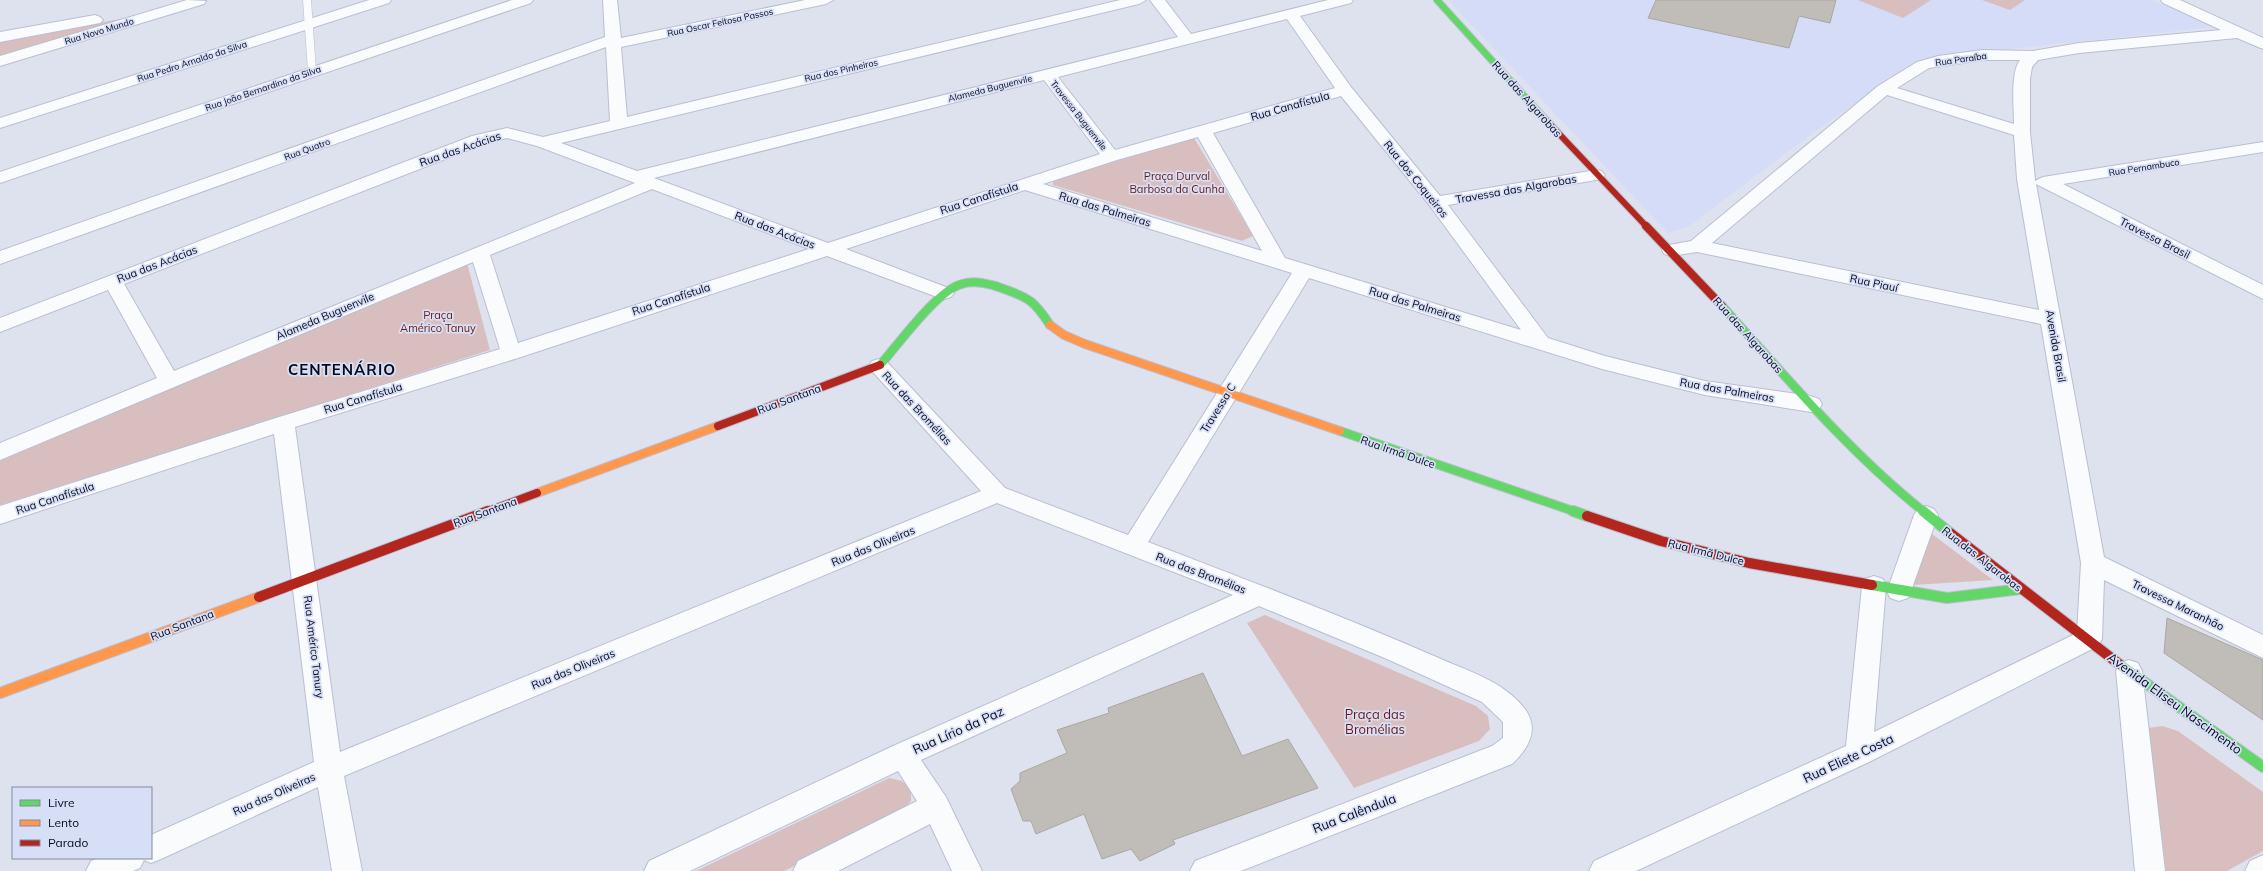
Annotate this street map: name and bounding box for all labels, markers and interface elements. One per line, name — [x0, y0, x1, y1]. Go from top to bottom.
street label: Rua Oscar Feitosa Passos — [666, 5, 774, 39]
street label: Rua Novo Mundo — [63, 15, 135, 47]
street label: Rua Pedro Arnaldo da Silva — [136, 38, 248, 84]
street label: Rua Paraíba — [1935, 50, 1987, 68]
street label: Rua dos Pinheiros — [803, 56, 879, 84]
street label: Rua das Algarobas — [1489, 58, 1565, 140]
street label: Rua João Bernardino da Silva — [204, 63, 322, 113]
street label: Alameda Buguenvile — [947, 72, 1033, 104]
street label: Travessa Buguenvile — [1048, 78, 1110, 152]
street label: Rua Canafístula — [1249, 88, 1331, 124]
street label: Rua das Acácias — [417, 129, 503, 169]
street label: Rua Quatro — [282, 136, 332, 162]
street label: Rua dos Coqueiros — [1381, 138, 1451, 220]
street label: Rua Pernambuco — [2108, 156, 2180, 178]
park label: Praça Durval Barbosa da Cunha — [1129, 169, 1225, 196]
street label: Travessa das Algarobas — [1454, 171, 1578, 207]
street label: Rua Canafístula — [938, 179, 1020, 217]
street label: Rua das Palmeiras — [1057, 188, 1153, 230]
street label: Rua das Acácias — [733, 208, 817, 252]
street label: Travessa Brasil — [2117, 214, 2193, 262]
street label: Rua das Acácias — [115, 242, 199, 286]
street label: Rua Piauí — [1849, 271, 1901, 295]
street label: Rua Canafístula — [630, 280, 712, 318]
street label: Rua das Palmeiras — [1367, 283, 1463, 325]
street label: Alameda Buguenvile — [274, 289, 376, 343]
street label: Rua das Algarobas — [1710, 294, 1786, 376]
park label: Praça Américo Tanuy — [400, 308, 476, 335]
street label: Avenida Brasil — [2043, 309, 2069, 383]
district label: CENTENÁRIO — [288, 360, 396, 379]
street label: Rua das Bromélias — [879, 368, 955, 448]
street label: Rua das Palmeiras — [1679, 375, 1775, 405]
street label: Rua Canafístula — [322, 379, 404, 417]
street label: Rua Santana — [755, 381, 823, 417]
street label: Travessa C — [1197, 381, 1239, 435]
street label: Rua Irmã Dulce — [1359, 433, 1437, 471]
street label: Rua Canafístula — [14, 479, 96, 517]
street label: Rua Santana — [451, 494, 519, 530]
street label: Rua das Oliveiras — [829, 523, 917, 569]
street label: Rua das Algarobas — [1939, 523, 2025, 595]
street label: Rua Irmã Dulce — [1667, 536, 1746, 568]
street label: Rua das Bromélias — [1154, 549, 1248, 597]
street label: Travessa Maranhão — [2130, 577, 2226, 633]
street label: Rua Américo Tanury — [301, 595, 327, 699]
street label: Rua Santana — [148, 606, 216, 644]
street label: Rua das Oliveiras — [529, 646, 617, 692]
street label: Avenida Eliseu Nascimento — [2105, 649, 2245, 757]
street label: Rua Lírio da Paz — [910, 703, 1006, 757]
park label: Praça das Bromélias — [1345, 706, 1405, 737]
street label: Rua Eliete Costa — [1800, 730, 1896, 786]
street label: Rua das Oliveiras — [230, 769, 318, 819]
legend — [12, 787, 152, 859]
street label: Rua Calêndula — [1310, 790, 1398, 836]
text: Livre — [48, 795, 75, 810]
text: Lento — [48, 815, 79, 830]
text: Parado — [48, 835, 88, 850]

